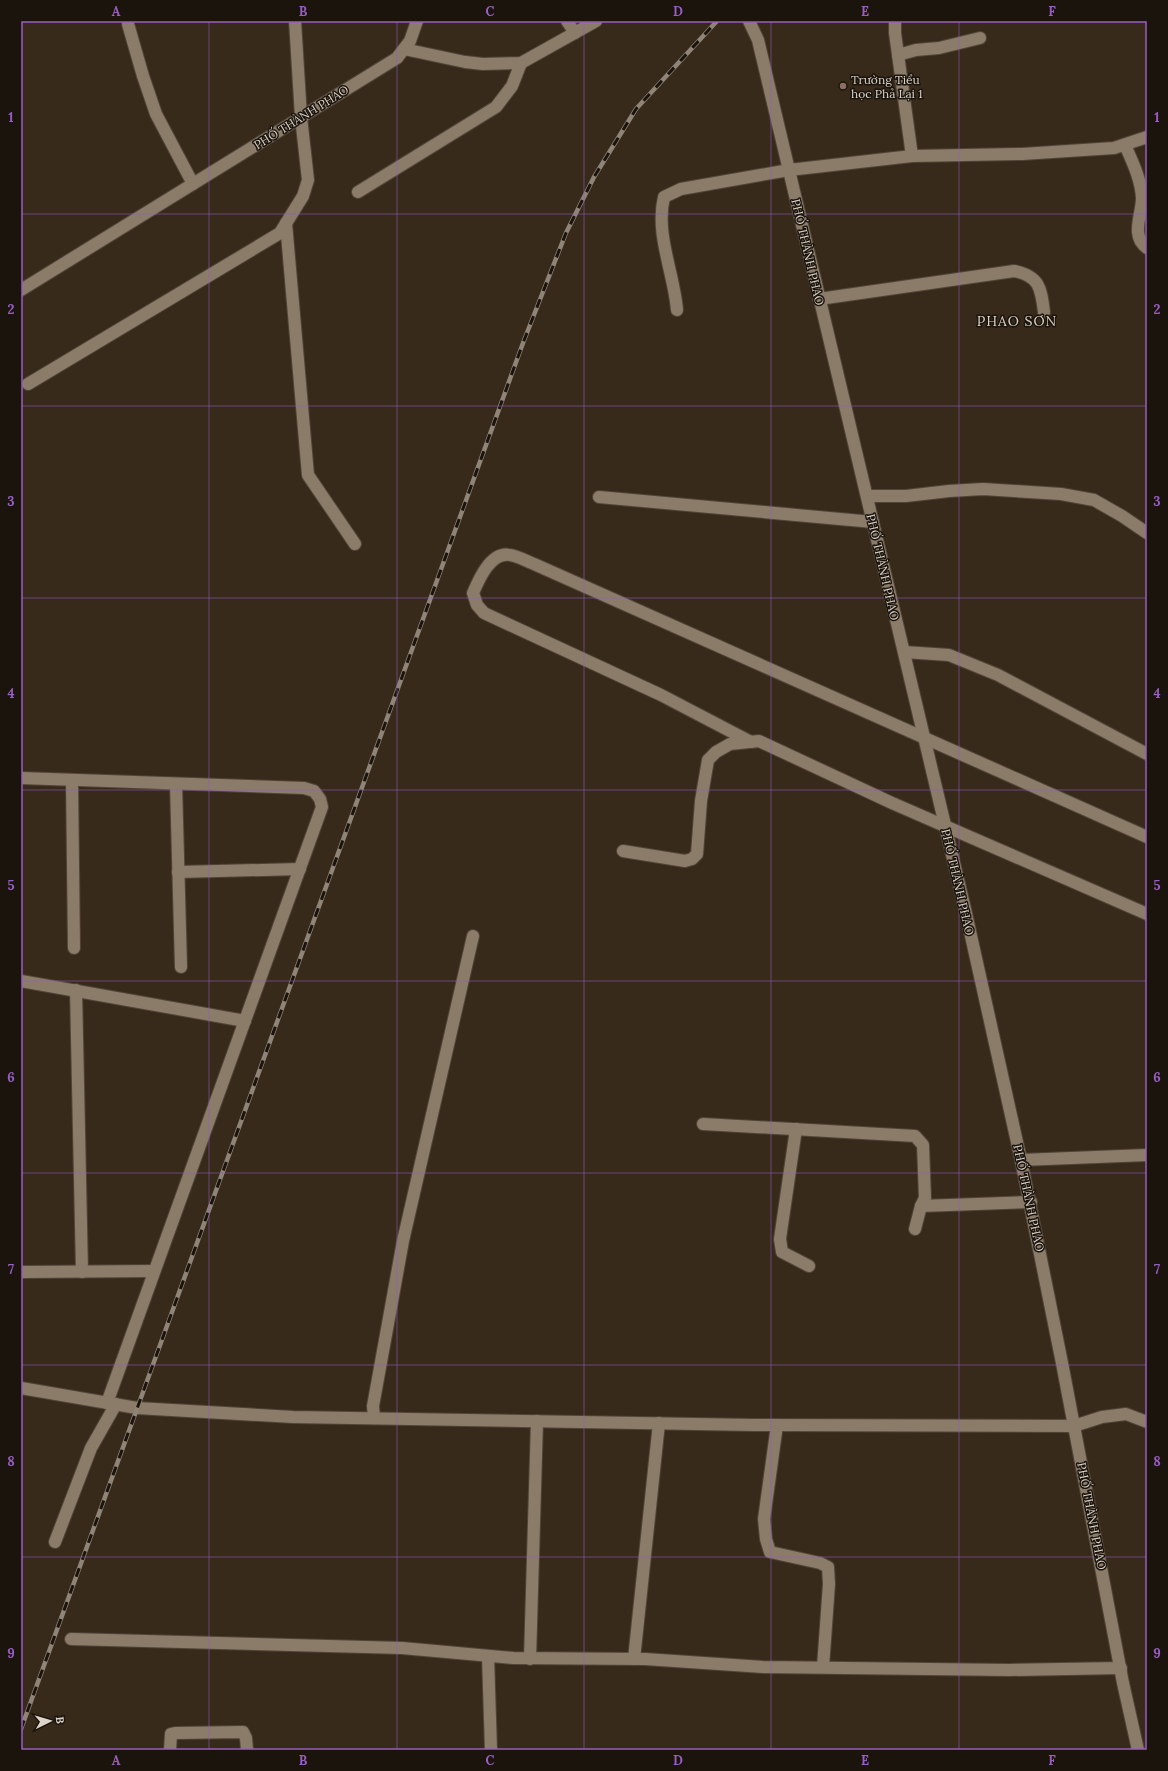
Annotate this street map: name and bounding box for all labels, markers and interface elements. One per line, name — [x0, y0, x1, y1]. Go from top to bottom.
text: A — [112, 3, 121, 20]
text: B — [299, 3, 308, 20]
text: C — [486, 3, 495, 20]
text: D — [673, 3, 683, 20]
text: E — [861, 3, 869, 20]
text: F — [1048, 3, 1056, 20]
place label: Trường Tiểu học Phả Lại 1 — [851, 72, 923, 101]
marker: Trường Tiểu học Phả Lại 1 — [838, 81, 848, 91]
street label: PHỐ THÀNH PHAO — [251, 82, 351, 152]
text: 1 — [8, 109, 14, 126]
text: 1 — [1154, 109, 1160, 126]
street label: PHỐ THÀNH PHAO — [788, 197, 828, 307]
text: 2 — [8, 301, 15, 318]
text: 2 — [1154, 301, 1161, 318]
district label: PHAO SƠN — [977, 312, 1057, 330]
text: 3 — [7, 493, 15, 510]
text: 3 — [1153, 493, 1161, 510]
street label: PHỐ THÀNH PHAO — [863, 512, 903, 622]
text: 4 — [7, 685, 15, 702]
text: 4 — [1153, 685, 1161, 702]
street label: PHỐ THÀNH PHAO — [938, 827, 978, 937]
text: 5 — [7, 877, 15, 894]
text: 5 — [1153, 877, 1161, 894]
text: 6 — [7, 1069, 15, 1086]
text: 6 — [1153, 1069, 1161, 1086]
street label: PHỐ THÀNH PHAO — [1010, 1143, 1048, 1253]
text: 7 — [8, 1261, 14, 1278]
text: 7 — [1154, 1261, 1160, 1278]
text: 8 — [7, 1453, 15, 1470]
text: 8 — [1153, 1453, 1161, 1470]
street label: PHỐ THÀNH PHAO — [1074, 1461, 1110, 1571]
text: 9 — [7, 1645, 15, 1662]
text: 9 — [1153, 1645, 1161, 1662]
north arrow — [30, 1701, 70, 1741]
text: B — [53, 1716, 67, 1724]
text: A — [112, 1752, 121, 1769]
text: B — [299, 1752, 308, 1769]
text: C — [486, 1752, 495, 1769]
text: D — [673, 1752, 683, 1769]
text: E — [861, 1752, 869, 1769]
text: F — [1048, 1752, 1056, 1769]

